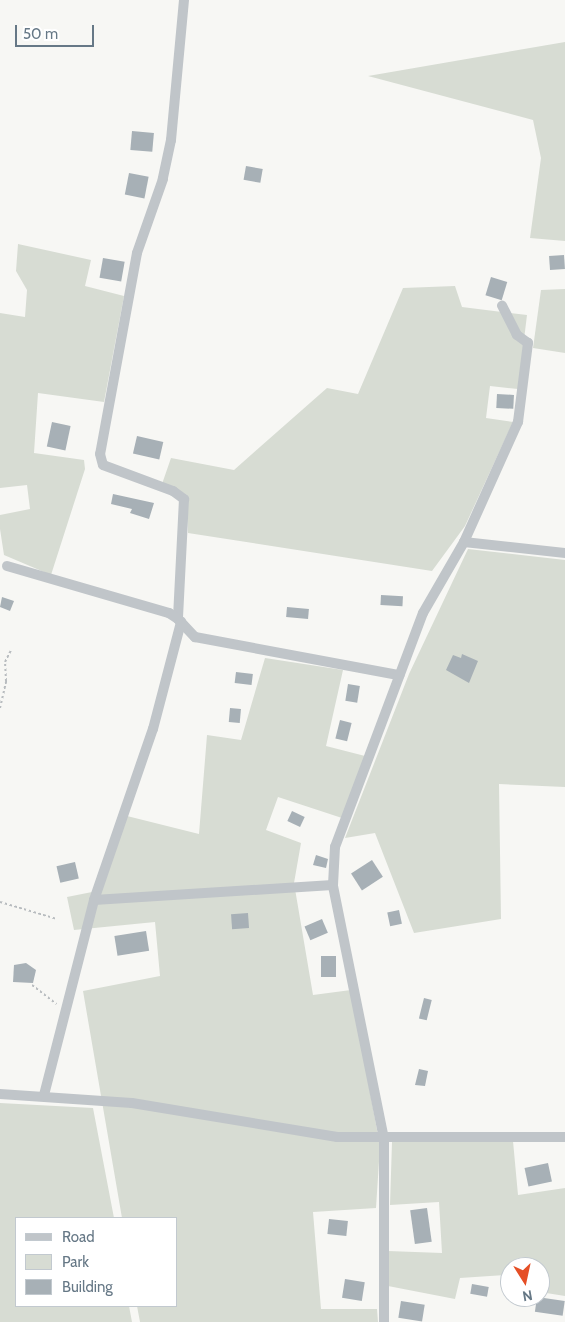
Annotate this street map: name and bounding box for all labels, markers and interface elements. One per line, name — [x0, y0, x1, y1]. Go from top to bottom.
scale bar — [18, 15, 96, 47]
text: 50 m — [23, 25, 58, 43]
legend — [15, 1217, 178, 1307]
text: Road — [62, 1228, 95, 1246]
text: Park — [62, 1253, 89, 1271]
north arrow — [500, 1257, 550, 1307]
text: Building — [62, 1278, 113, 1296]
text: N — [521, 1286, 534, 1306]

